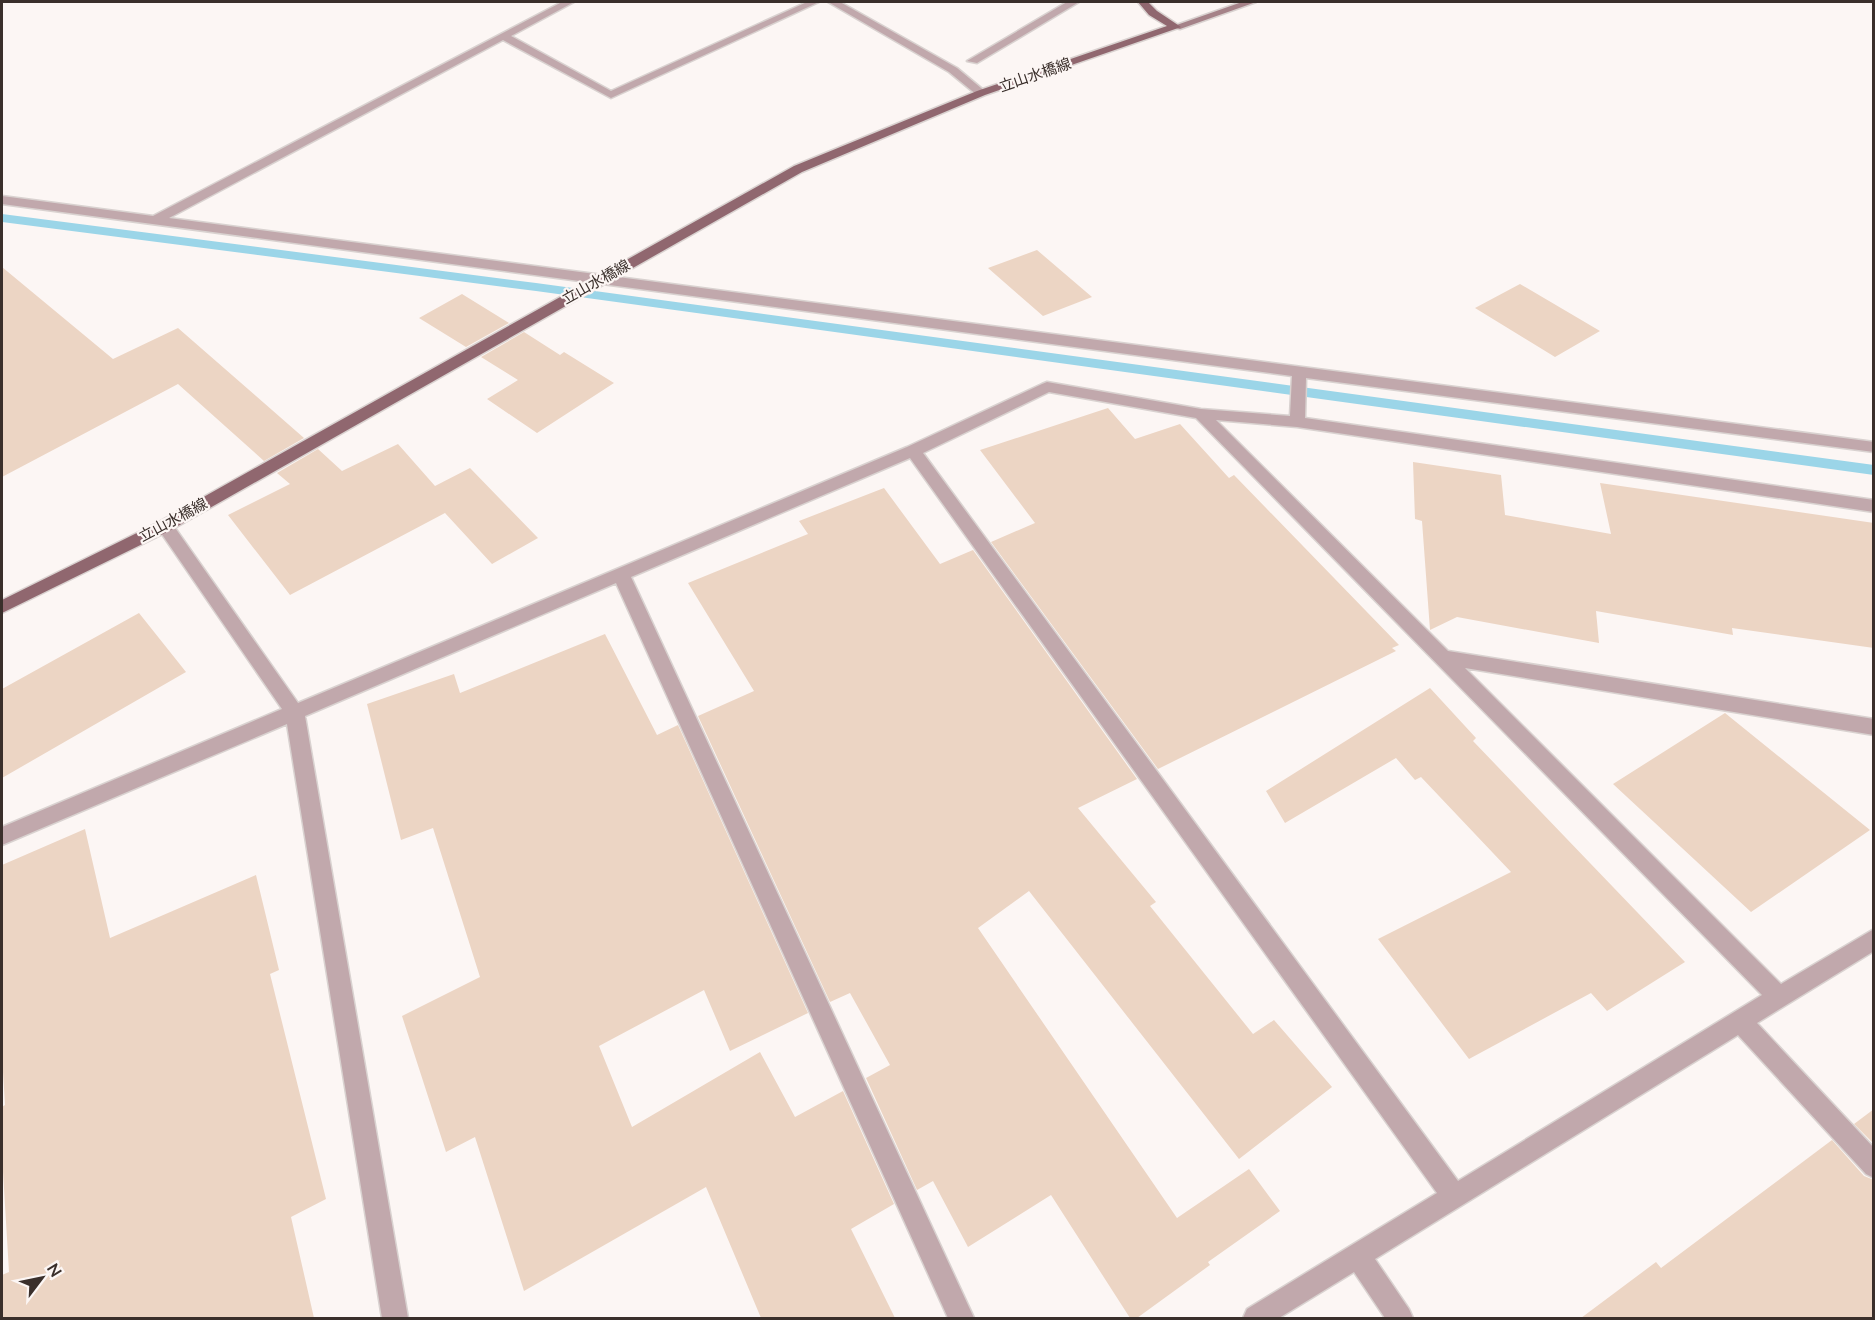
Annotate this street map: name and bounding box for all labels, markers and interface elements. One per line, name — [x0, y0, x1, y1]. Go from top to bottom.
street label: 立山水橋線 — [996, 53, 1073, 95]
street label: 立山水橋線 — [558, 255, 633, 307]
street label: 立山水橋線 — [135, 494, 210, 545]
north arrow — [12, 1248, 72, 1308]
text: N — [44, 1260, 66, 1280]

